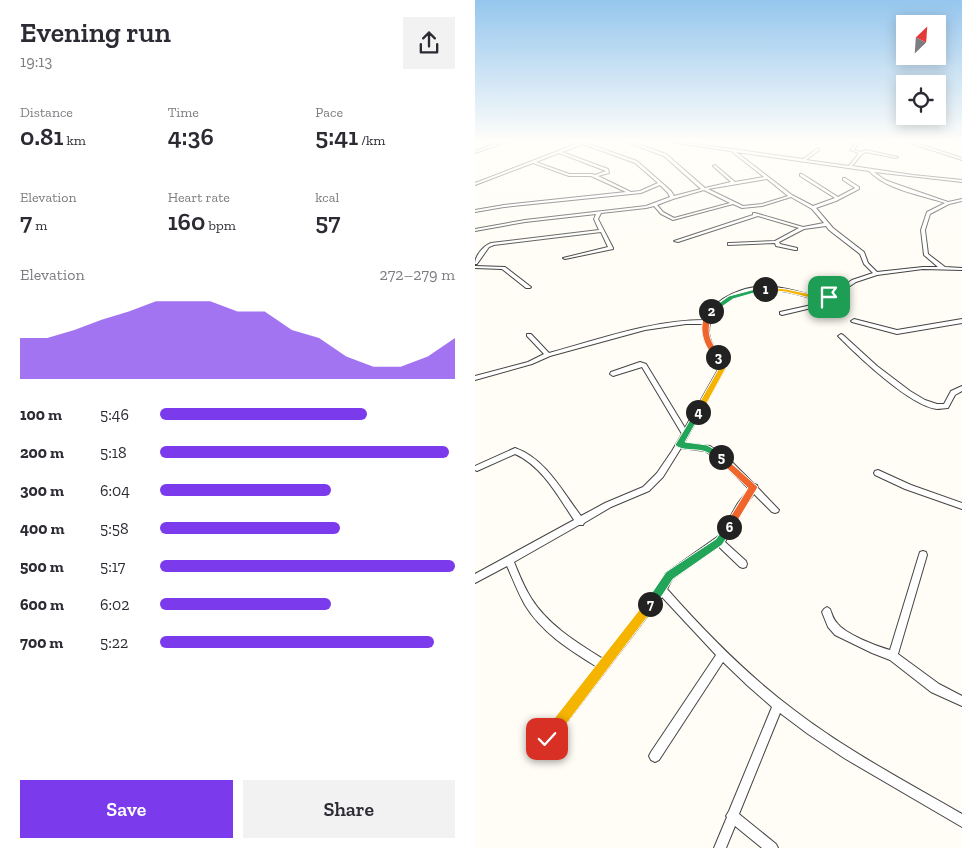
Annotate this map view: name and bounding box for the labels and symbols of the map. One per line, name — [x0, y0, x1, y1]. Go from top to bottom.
north arrow — [896, 15, 946, 65]
pin: 1 — [753, 276, 777, 302]
pin — [808, 276, 850, 318]
pin: 2 — [699, 298, 723, 324]
pin: 3 — [705, 344, 731, 370]
pin: 4 — [685, 400, 711, 424]
pin: 5 — [709, 444, 733, 470]
pin: 6 — [717, 514, 741, 540]
pin: 7 — [637, 592, 663, 616]
pin — [526, 718, 568, 760]

